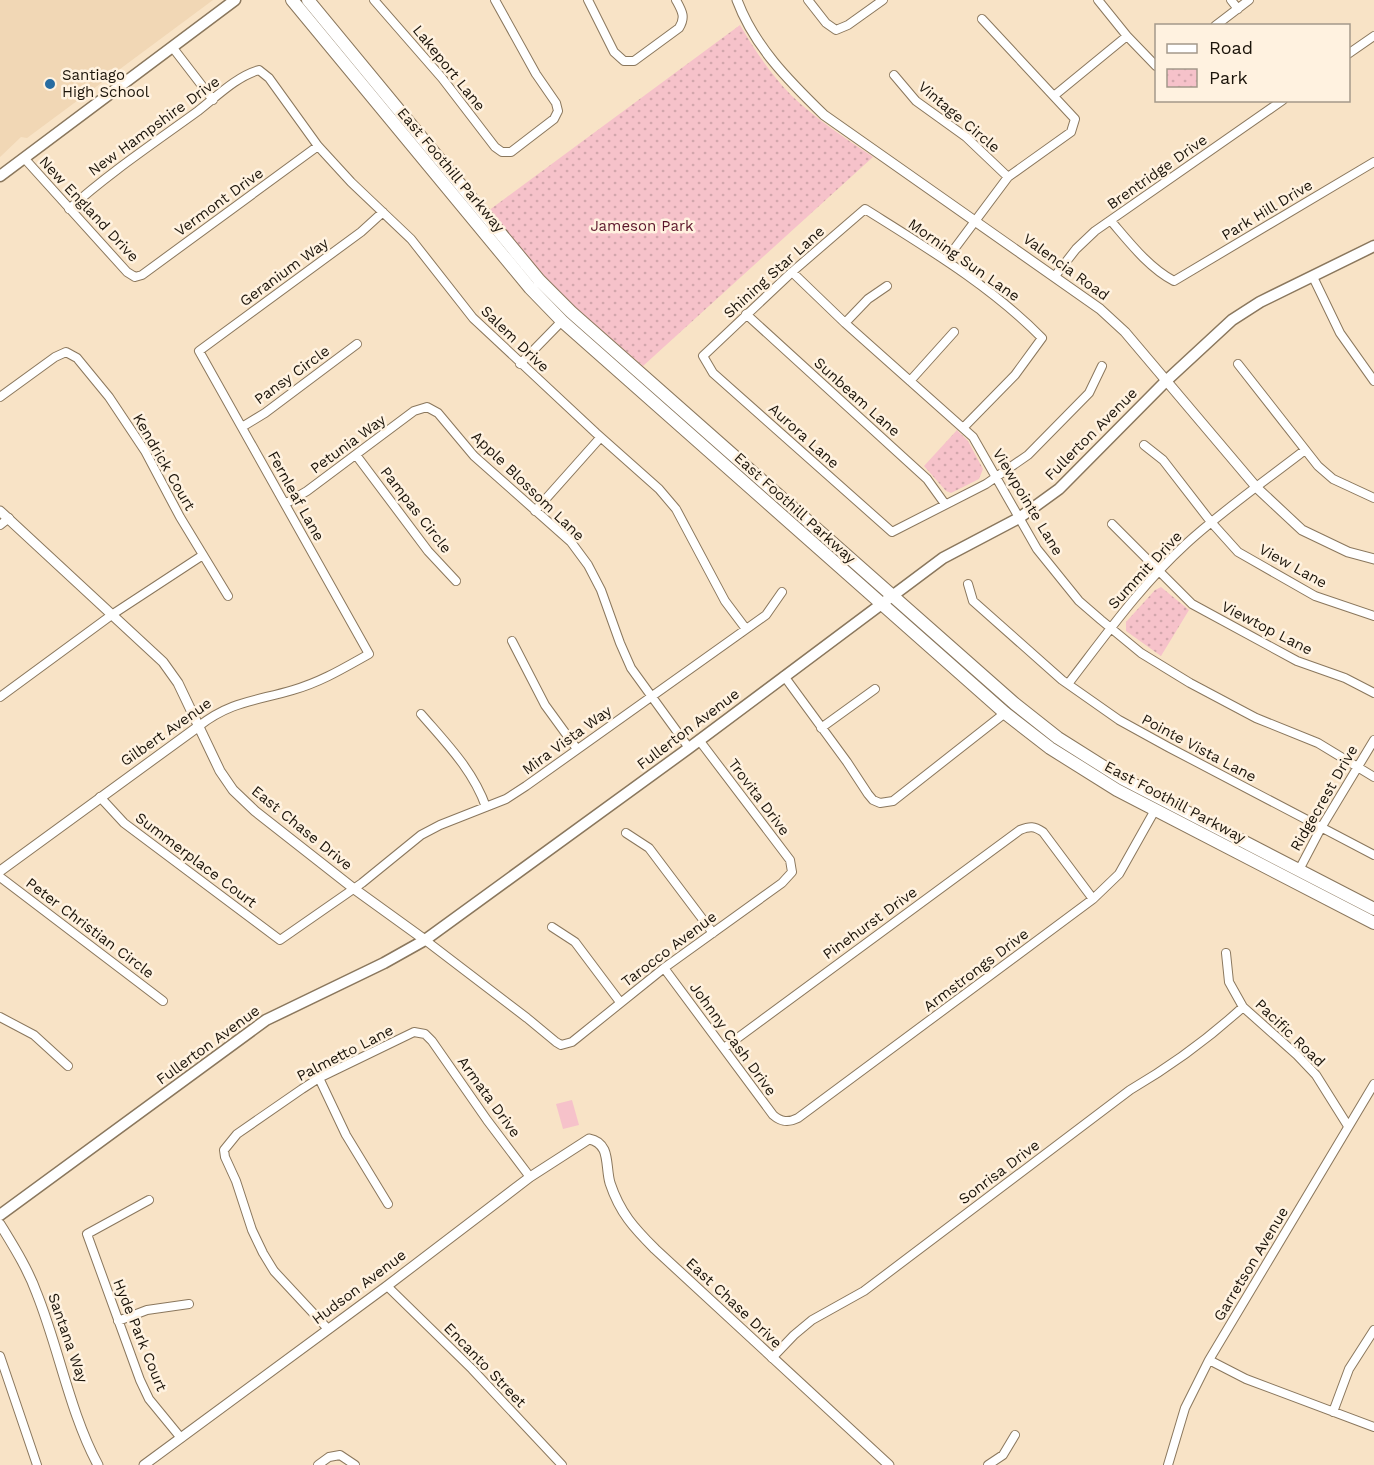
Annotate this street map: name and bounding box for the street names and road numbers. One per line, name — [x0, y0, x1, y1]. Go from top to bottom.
street label: Lakeport Lane — [409, 21, 489, 115]
street label: New Hampshire Drive — [85, 72, 223, 180]
street label: Vintage Circle — [914, 78, 1004, 156]
street label: East Foothill Parkway — [394, 104, 509, 236]
street label: Brentridge Drive — [1103, 131, 1211, 213]
street label: New England Drive — [35, 153, 143, 265]
street label: Vermont Drive — [171, 164, 267, 240]
street label: Park Hill Drive — [1218, 176, 1316, 244]
street label: Morning Sun Lane — [905, 215, 1023, 305]
street label: Shining Star Lane — [720, 222, 828, 322]
street label: Valencia Road — [1019, 230, 1113, 304]
street label: Geranium Way — [236, 234, 332, 310]
street label: Salem Drive — [477, 302, 553, 376]
street label: Pansy Circle — [251, 342, 333, 408]
street label: Sunbeam Lane — [810, 354, 904, 440]
street label: Fullerton Avenue — [1041, 384, 1141, 484]
street label: Aurora Lane — [765, 400, 843, 472]
street label: Kendrick Court — [129, 410, 199, 514]
street label: Petunia Way — [307, 410, 389, 477]
street label: Apple Blossom Lane — [468, 427, 588, 545]
street label: Viewpointe Lane — [989, 445, 1067, 559]
street label: Fernleaf Lane — [264, 448, 328, 544]
street label: East Foothill Parkway — [731, 449, 860, 567]
street label: Pampas Circle — [377, 463, 455, 557]
street label: Summit Drive — [1104, 527, 1186, 613]
street label: View Lane — [1256, 540, 1330, 592]
street label: Viewtop Lane — [1218, 597, 1316, 659]
street label: Fullerton Avenue — [633, 685, 743, 773]
street label: Gilbert Avenue — [117, 694, 215, 770]
street label: Mira Vista Way — [519, 701, 615, 778]
street label: Pointe Vista Lane — [1139, 710, 1259, 786]
street label: Ridgecrest Drive — [1286, 742, 1362, 854]
street label: Trovita Drive — [724, 755, 794, 839]
street label: East Foothill Parkway — [1101, 757, 1249, 847]
street label: East Chase Drive — [248, 782, 356, 874]
street label: Summerplace Court — [132, 808, 261, 912]
street label: Peter Christian Circle — [22, 874, 158, 982]
street label: Pinehurst Drive — [819, 883, 921, 963]
street label: Tarocco Avenue — [618, 907, 720, 991]
street label: Armstrongs Drive — [920, 925, 1032, 1015]
street label: Johnny Cash Drive — [686, 979, 780, 1099]
street label: Pacific Road — [1251, 995, 1329, 1071]
street label: Fullerton Avenue — [153, 1001, 263, 1089]
street label: Palmetto Lane — [294, 1021, 396, 1085]
street label: Armata Drive — [454, 1053, 524, 1141]
street label: Sonrisa Drive — [955, 1136, 1043, 1208]
street label: Garretson Avenue — [1210, 1204, 1292, 1324]
street label: Hudson Avenue — [308, 1246, 410, 1328]
street label: East Chase Drive — [682, 1254, 786, 1352]
street label: Hyde Park Court — [109, 1276, 171, 1394]
street label: Santana Way — [44, 1291, 92, 1385]
street label: Encanto Street — [440, 1319, 530, 1411]

